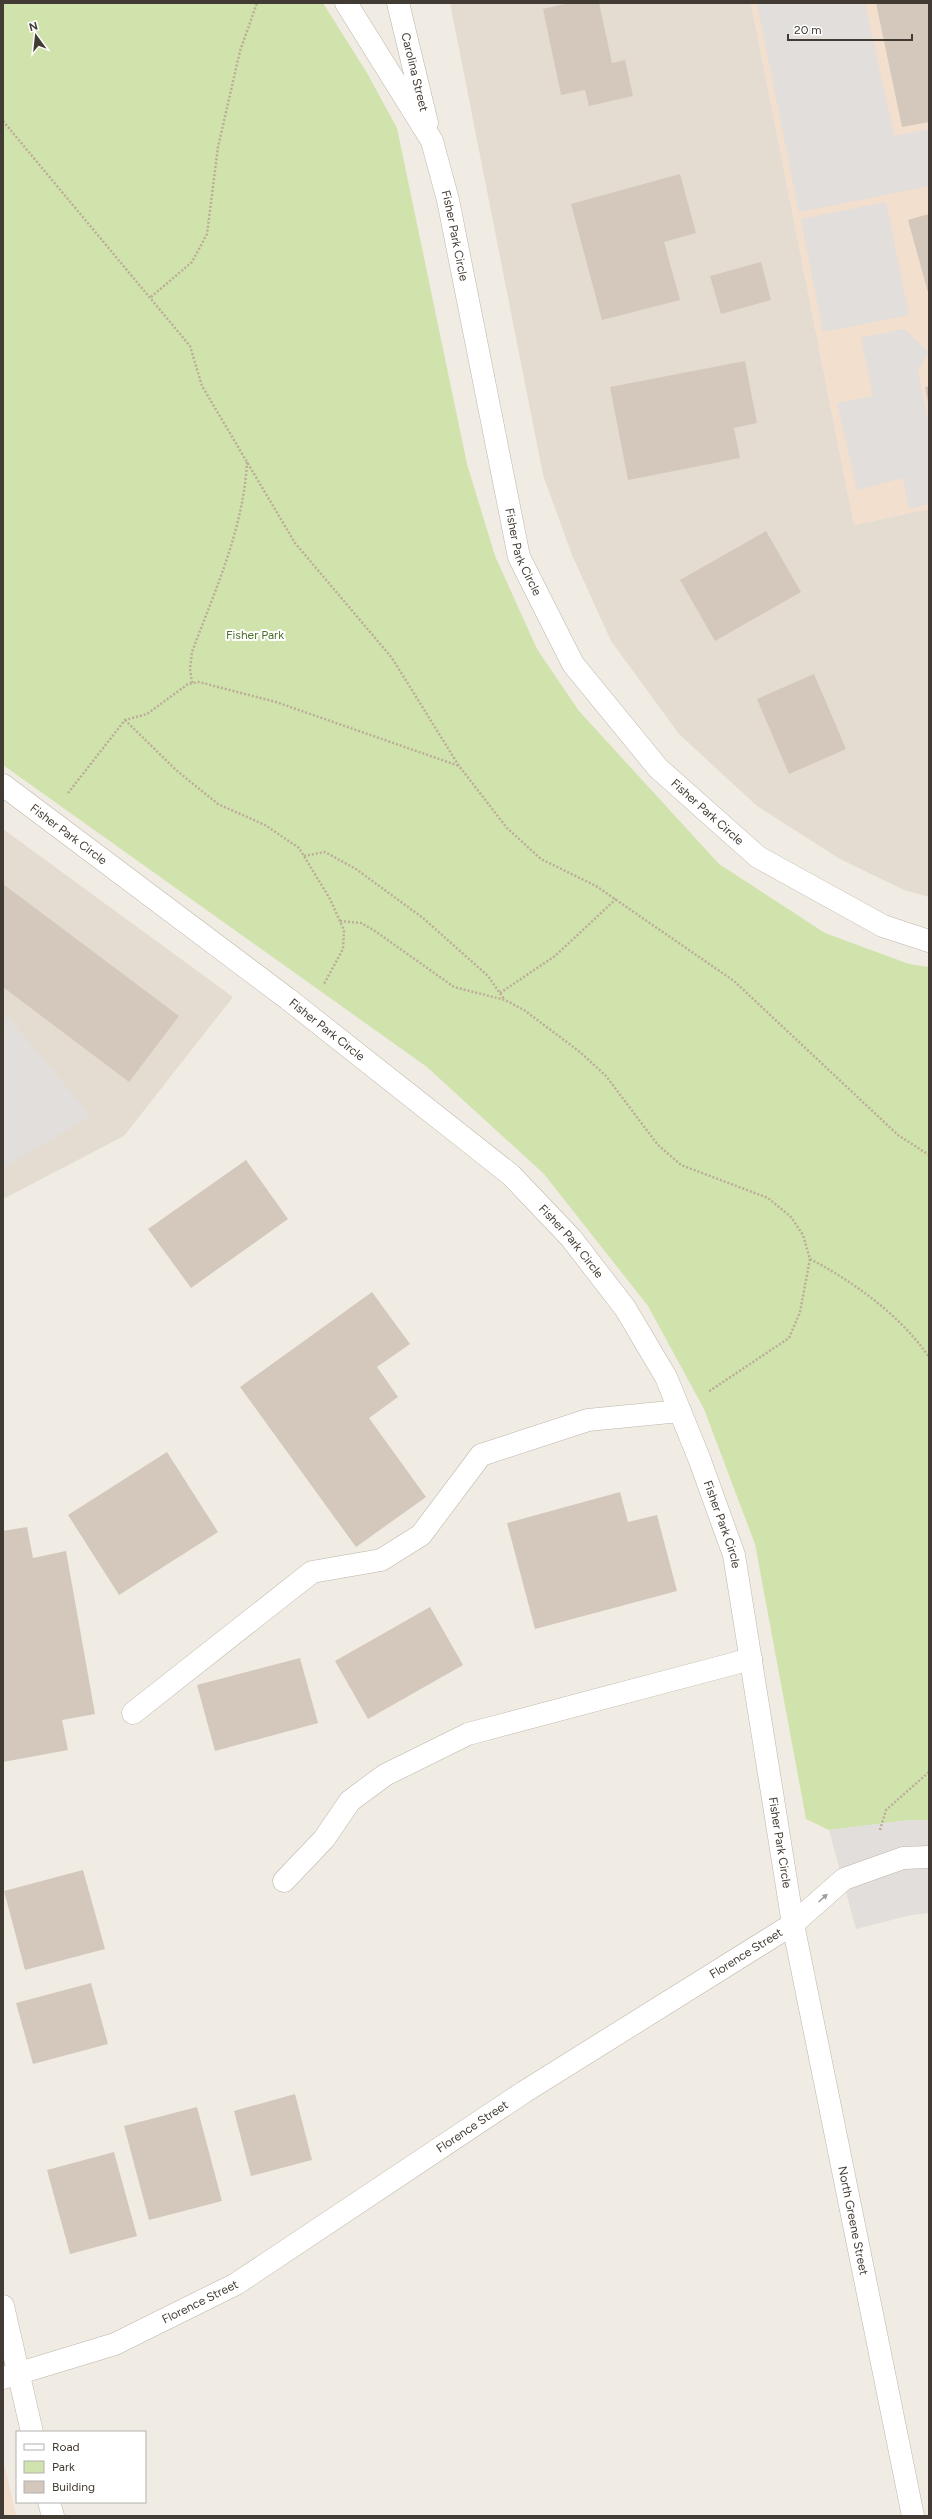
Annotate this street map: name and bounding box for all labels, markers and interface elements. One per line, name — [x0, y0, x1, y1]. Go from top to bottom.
north arrow — [16, 16, 56, 56]
scale bar — [788, 16, 912, 42]
text: N — [28, 19, 39, 34]
text: 20 m — [794, 23, 822, 37]
street label: Carolina Street — [398, 31, 431, 113]
street label: Fisher Park Circle — [439, 189, 471, 283]
street label: Fisher Park Circle — [502, 507, 545, 598]
park label: Fisher Park — [226, 628, 284, 642]
street label: Fisher Park Circle — [668, 776, 747, 848]
street label: Fisher Park Circle — [27, 801, 110, 868]
street label: Fisher Park Circle — [286, 996, 368, 1064]
street label: Fisher Park Circle — [536, 1202, 607, 1281]
street label: Fisher Park Circle — [701, 1478, 743, 1570]
street label: Fisher Park Circle — [766, 1796, 794, 1890]
one-way arrow — [817, 1894, 828, 1903]
street label: Florence Street — [707, 1925, 785, 1981]
street label: Florence Street — [434, 2097, 511, 2155]
street label: North Greene Street — [835, 2165, 871, 2277]
street label: Florence Street — [160, 2277, 241, 2327]
legend — [16, 2431, 146, 2503]
text: Road — [52, 2440, 80, 2454]
text: Park — [52, 2460, 75, 2474]
text: Building — [52, 2480, 95, 2494]

